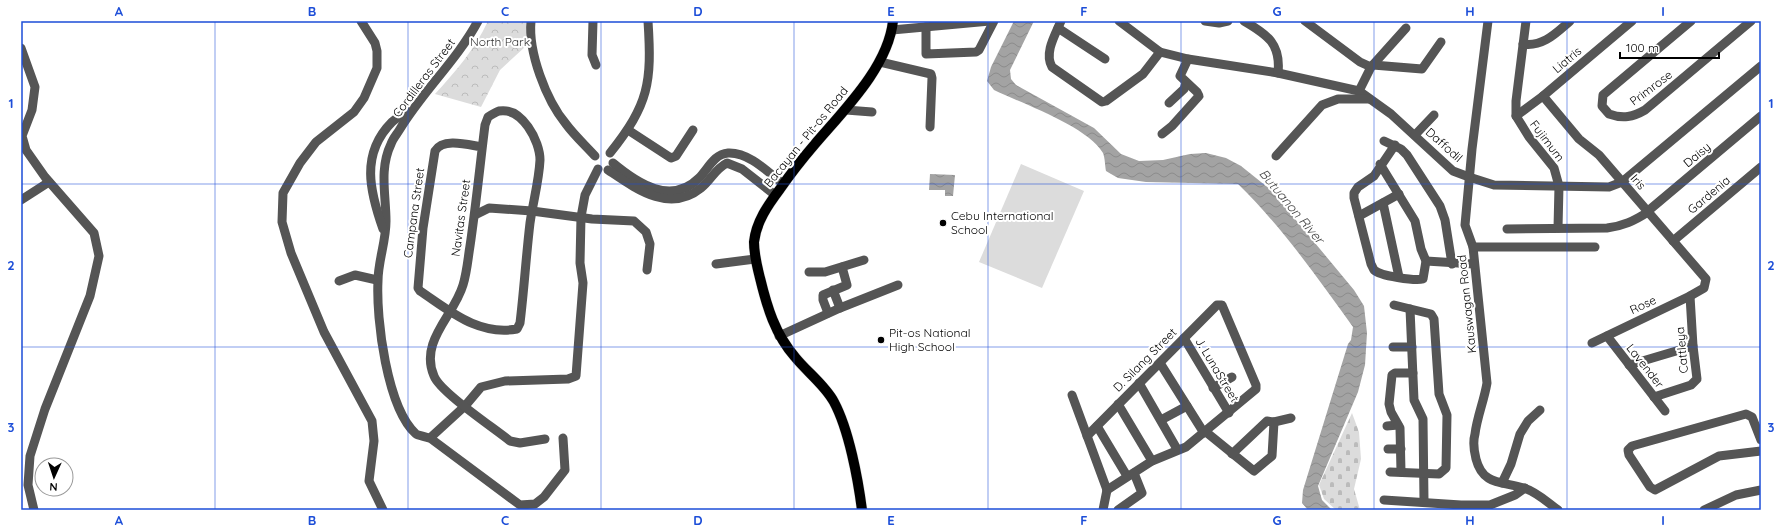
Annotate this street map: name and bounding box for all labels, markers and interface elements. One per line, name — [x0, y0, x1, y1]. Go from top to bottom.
text: A — [115, 3, 124, 19]
text: B — [308, 3, 316, 19]
text: C — [501, 3, 509, 19]
text: D — [693, 3, 703, 19]
text: E — [887, 3, 895, 19]
text: F — [1080, 3, 1088, 19]
text: G — [1272, 3, 1282, 19]
text: H — [1465, 3, 1475, 19]
text: I — [1661, 3, 1665, 19]
park label: North Park — [470, 34, 530, 49]
scale bar — [1620, 34, 1719, 60]
street label: Cordilleras Street — [389, 35, 458, 120]
text: 100 m — [1626, 40, 1659, 55]
street label: Liatris — [1549, 43, 1584, 76]
street label: Primrose — [1627, 67, 1675, 108]
street label: Bacayan - Pit-os Road — [760, 83, 851, 190]
text: 1 — [8, 95, 14, 111]
text: 1 — [1768, 95, 1774, 111]
street label: Fujimum — [1527, 117, 1568, 164]
street label: Daffodil — [1423, 124, 1466, 165]
street label: Daisy — [1680, 139, 1713, 170]
water label: Butuanon River — [1256, 165, 1329, 248]
street label: Campana Street — [400, 167, 427, 259]
street label: Iris — [1628, 171, 1649, 193]
street label: Gardenia — [1684, 172, 1733, 217]
street label: Navitas Street — [448, 178, 473, 258]
place label: Cebu International School — [951, 208, 1053, 237]
marker: Cebu International School — [938, 218, 948, 228]
street label: Kauswagan Road — [1454, 254, 1479, 354]
text: 2 — [7, 257, 15, 273]
text: 2 — [1767, 257, 1775, 273]
street label: Rose — [1627, 292, 1659, 317]
place label: Pit-os National High School — [889, 325, 970, 354]
street label: D. Silang Street — [1110, 325, 1180, 395]
street label: Cattleya — [1672, 326, 1691, 374]
marker: Pit-os National High School — [876, 335, 886, 345]
street label: J. LunaStreet — [1192, 335, 1243, 405]
street label: Lavender — [1623, 341, 1668, 391]
text: 3 — [8, 419, 15, 435]
text: 3 — [1768, 419, 1775, 435]
north arrow — [34, 457, 74, 497]
text: N — [49, 480, 58, 494]
text: A — [115, 512, 124, 528]
text: B — [308, 512, 316, 528]
text: C — [501, 512, 509, 528]
text: D — [693, 512, 703, 528]
text: E — [887, 512, 895, 528]
text: F — [1080, 512, 1088, 528]
text: G — [1272, 512, 1282, 528]
text: H — [1465, 512, 1475, 528]
text: I — [1661, 512, 1665, 528]

